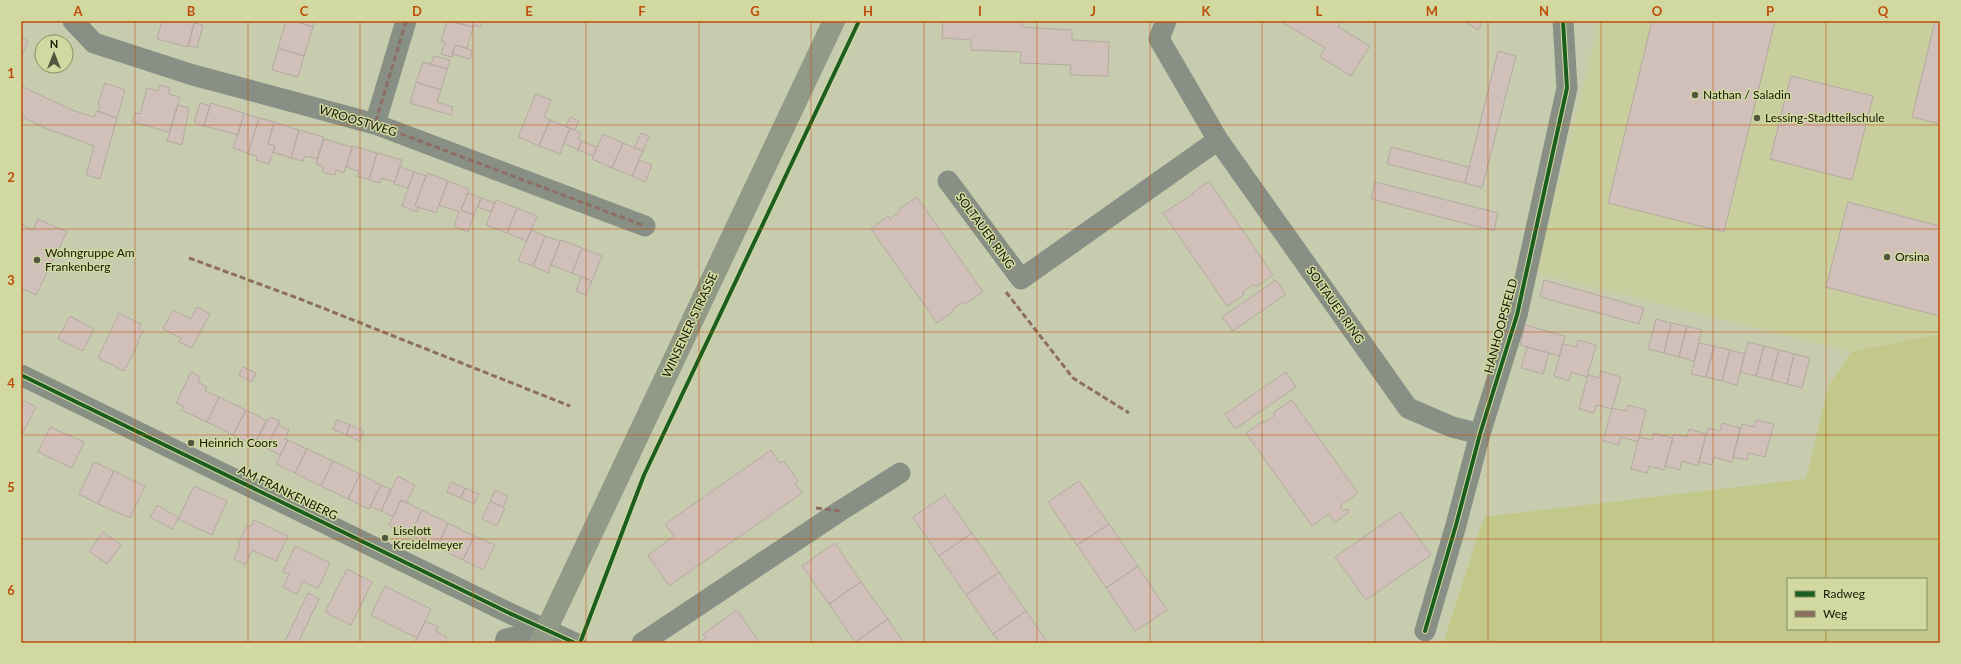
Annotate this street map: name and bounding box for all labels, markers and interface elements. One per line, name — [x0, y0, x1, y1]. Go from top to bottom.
text: A — [72, 3, 83, 19]
text: B — [187, 3, 196, 19]
text: C — [300, 3, 309, 19]
text: D — [412, 3, 422, 19]
text: E — [525, 3, 533, 19]
text: F — [638, 3, 646, 19]
text: G — [750, 3, 760, 19]
text: H — [863, 3, 873, 19]
text: I — [978, 3, 982, 19]
text: J — [1090, 3, 1096, 19]
text: K — [1202, 3, 1212, 19]
text: L — [1316, 3, 1323, 19]
text: M — [1426, 3, 1438, 19]
text: N — [1539, 3, 1549, 19]
text: O — [1652, 3, 1663, 19]
text: P — [1766, 3, 1774, 19]
text: Q — [1878, 3, 1889, 19]
north arrow — [34, 34, 74, 74]
text: N — [50, 37, 58, 50]
text: 1 — [7, 65, 15, 81]
place label: Nathan / Saladin — [1703, 87, 1791, 102]
marker: Nathan / Saladin — [1690, 90, 1700, 100]
street label: WROOSTWEG — [317, 102, 399, 140]
place label: Lessing-Stadtteilschule — [1765, 110, 1885, 125]
marker: Lessing-Stadtteilschule — [1752, 113, 1762, 123]
text: 2 — [7, 169, 15, 185]
street label: SOLTAUER RING — [953, 190, 1018, 272]
place label: Wohngruppe Am Frankenberg — [45, 245, 135, 274]
place label: Orsina — [1895, 249, 1930, 264]
marker: Orsina — [1882, 252, 1892, 262]
marker: Wohngruppe Am Frankenberg — [32, 255, 42, 265]
street label: SOLTAUER RING — [1303, 263, 1368, 346]
street label: WINSENER STRASSE — [659, 270, 721, 380]
text: 3 — [7, 272, 15, 288]
street label: HANHOOPSFELD — [1481, 277, 1520, 375]
text: 4 — [7, 375, 15, 391]
place label: Heinrich Coors — [199, 435, 278, 450]
marker: Heinrich Coors — [186, 438, 196, 448]
street label: AM FRANKENBERG — [236, 462, 341, 523]
text: 5 — [7, 479, 15, 495]
place label: Liselott Kreidelmeyer — [393, 523, 464, 552]
marker: Liselott Kreidelmeyer — [380, 533, 390, 543]
legend — [1787, 578, 1927, 630]
text: 6 — [7, 582, 15, 598]
text: Radweg — [1823, 586, 1865, 601]
text: Weg — [1823, 606, 1847, 621]

